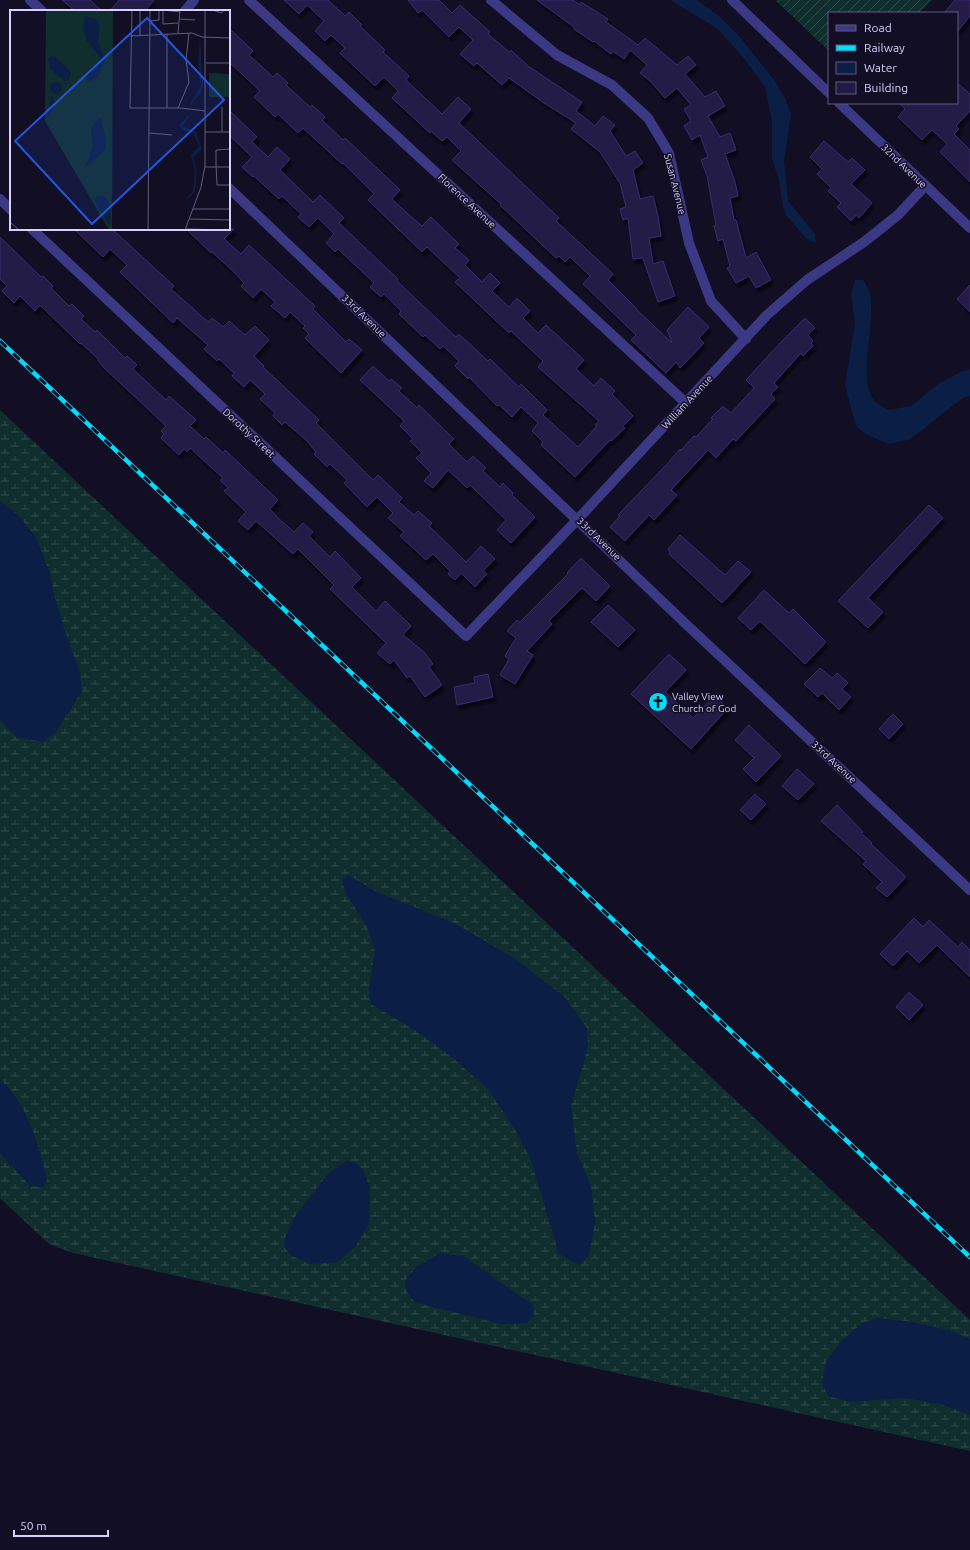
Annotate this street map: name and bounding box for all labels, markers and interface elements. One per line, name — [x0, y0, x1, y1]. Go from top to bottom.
inset map — [10, 10, 230, 230]
legend — [828, 12, 958, 104]
text: Road — [864, 21, 892, 34]
text: Railway — [864, 41, 905, 54]
text: Water — [864, 61, 897, 74]
text: Building — [864, 81, 908, 94]
street label: 32nd Avenue — [879, 142, 929, 190]
street label: Susan Avenue — [662, 153, 688, 215]
street label: Florence Avenue — [436, 171, 498, 231]
street label: 33rd Avenue — [340, 292, 388, 340]
street label: William Avenue — [659, 373, 715, 431]
street label: Dorothy Street — [221, 406, 277, 460]
street label: 33rd Avenue — [575, 515, 623, 563]
church icon: Valley View Church of God — [647, 691, 669, 713]
place label: Valley View Church of God — [672, 691, 736, 714]
street label: 33rd Avenue — [809, 739, 859, 785]
scale bar — [14, 1512, 108, 1538]
text: 50 m — [20, 1519, 47, 1532]

